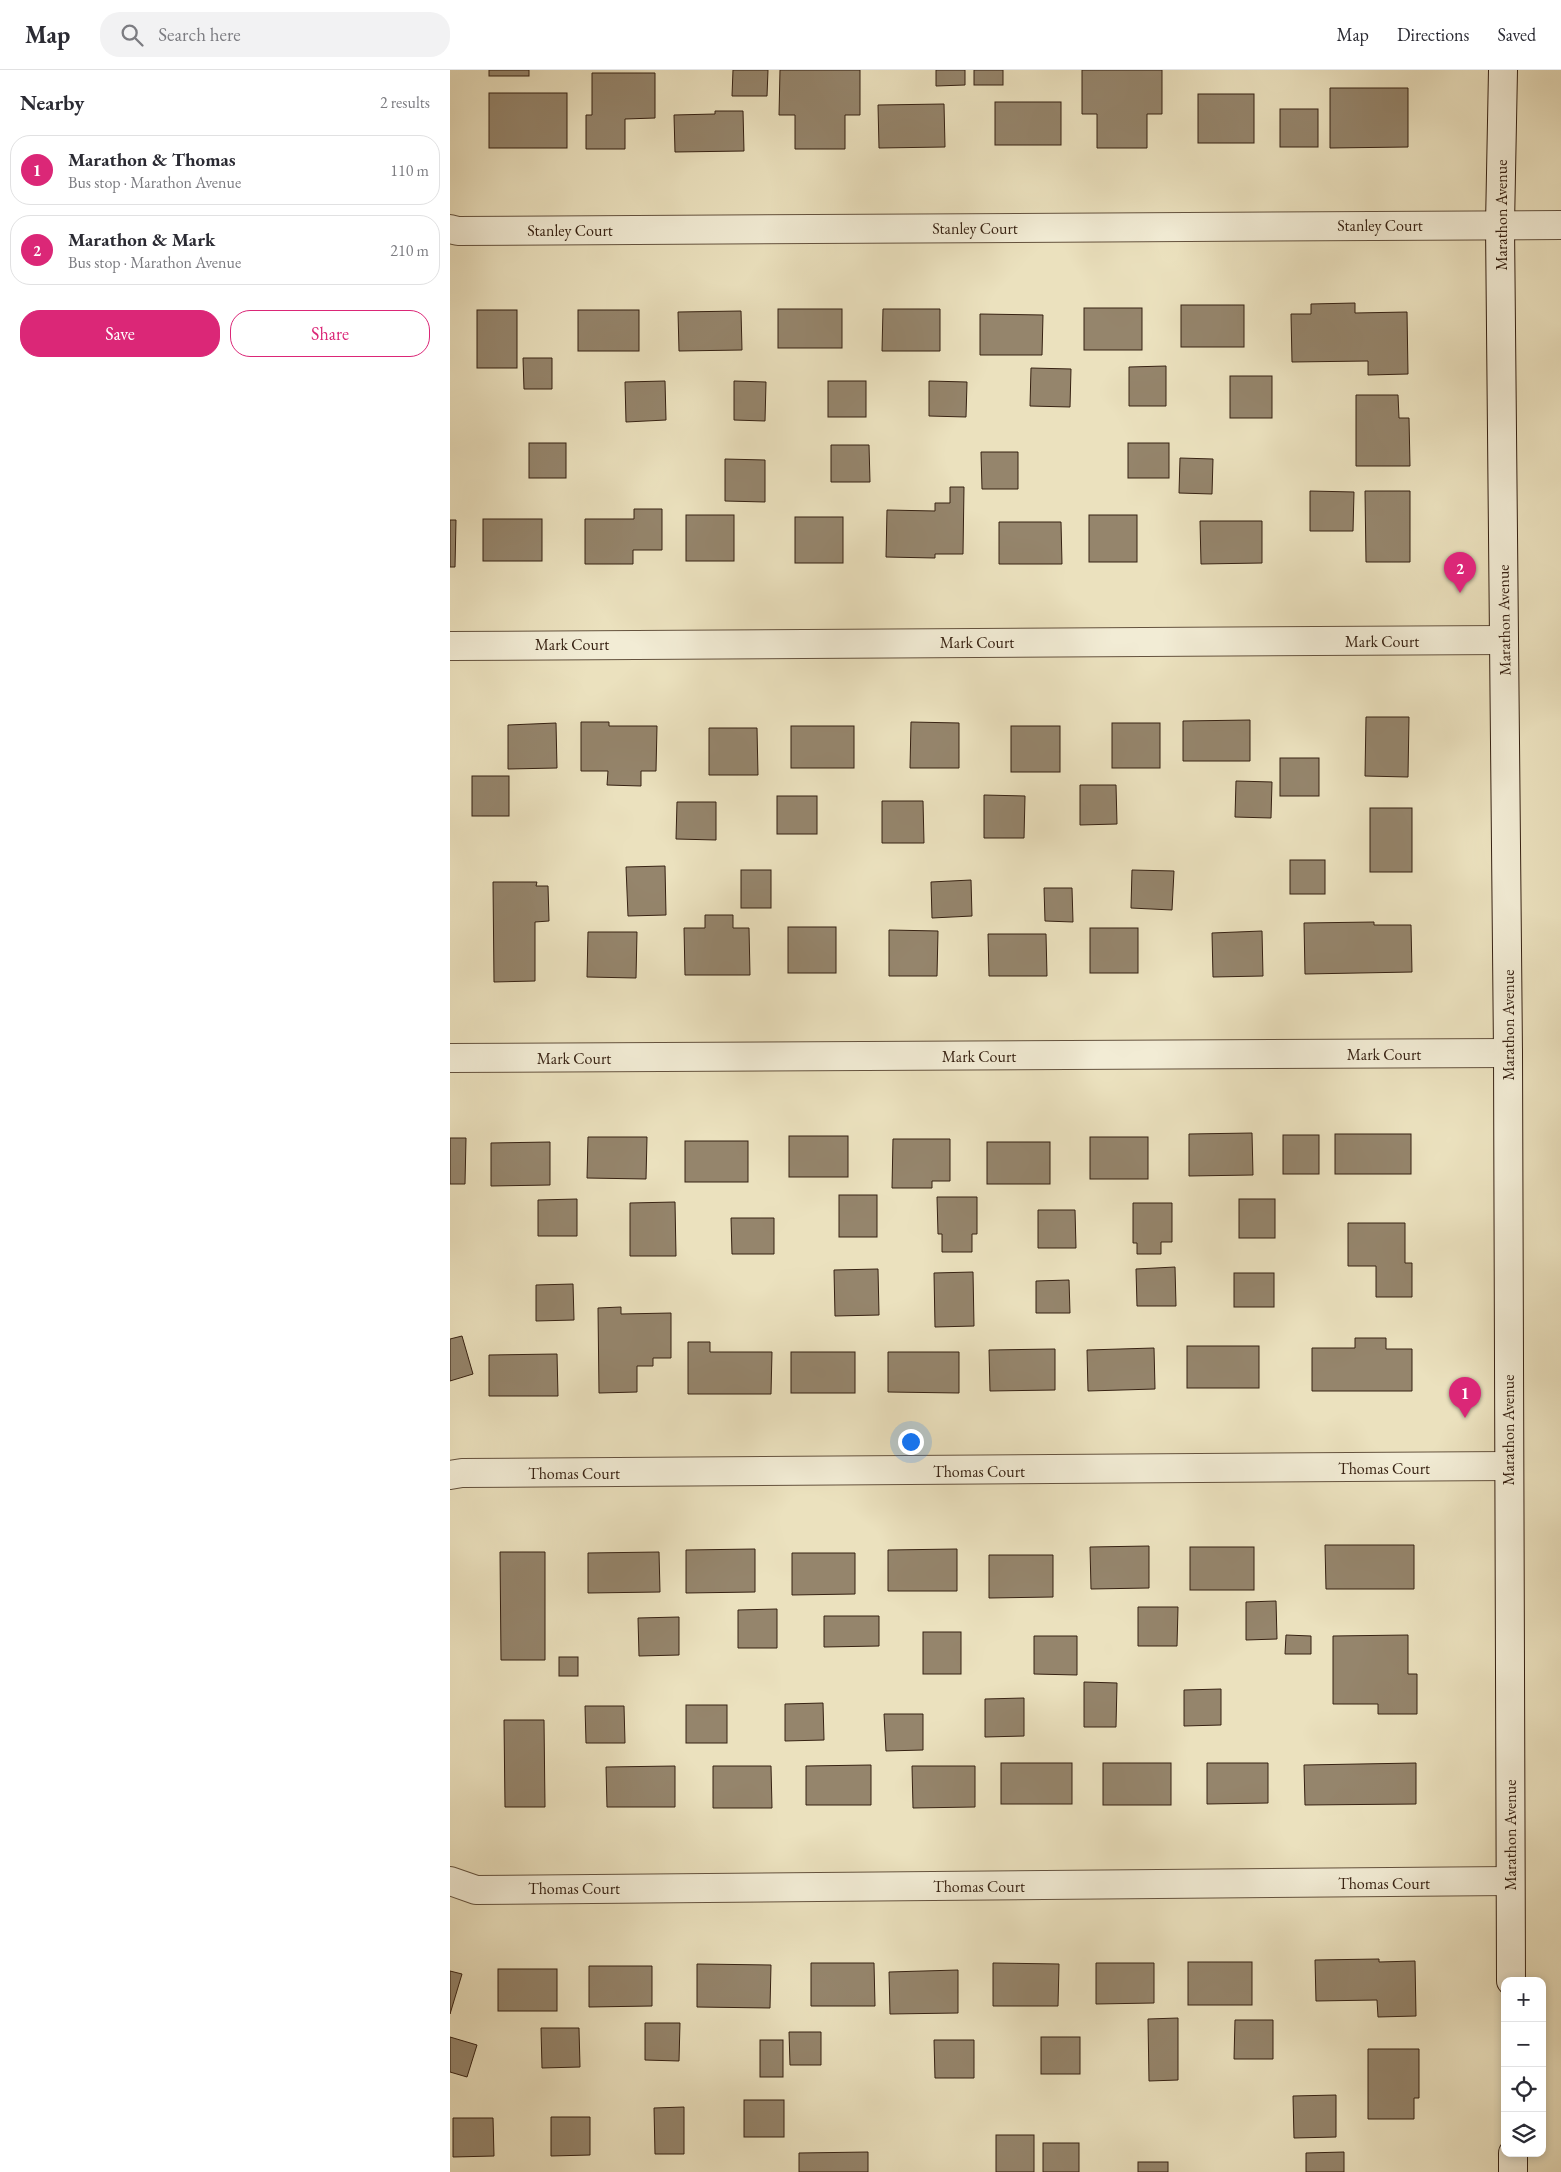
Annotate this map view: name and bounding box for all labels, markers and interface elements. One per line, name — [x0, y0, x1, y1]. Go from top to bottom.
search box — [100, 12, 450, 57]
text: Map — [25, 19, 70, 50]
icon: search — [118, 21, 146, 49]
text: Search here — [158, 22, 241, 47]
text: Map — [1337, 23, 1369, 46]
text: Directions — [1397, 23, 1469, 46]
text: Saved — [1497, 23, 1536, 46]
text: Nearby — [20, 89, 84, 116]
text: 2 results — [380, 92, 430, 113]
text: Marathon & Thomas — [68, 147, 236, 172]
text: 1 — [33, 160, 41, 181]
text: 110 m — [390, 160, 429, 181]
street label: Marathon Avenue — [1491, 160, 1512, 270]
text: Bus stop · Marathon Avenue — [68, 172, 241, 193]
street label: Stanley Court — [1337, 215, 1423, 236]
street label: Stanley Court — [932, 218, 1018, 239]
street label: Stanley Court — [527, 220, 613, 241]
text: Marathon & Mark — [68, 227, 215, 252]
text: 2 — [33, 240, 41, 261]
text: 210 m — [390, 240, 429, 261]
text: Bus stop · Marathon Avenue — [68, 252, 241, 273]
button: Save — [20, 310, 220, 357]
button: Share — [230, 310, 430, 357]
pin: 2 — [1444, 552, 1476, 593]
street label: Marathon Avenue — [1493, 564, 1515, 676]
street label: Mark Court — [1345, 631, 1419, 652]
street label: Mark Court — [940, 632, 1014, 653]
street label: Mark Court — [535, 634, 609, 655]
street label: Marathon Avenue — [1498, 970, 1519, 1080]
street label: Mark Court — [1347, 1044, 1421, 1065]
street label: Mark Court — [942, 1046, 1016, 1067]
street label: Mark Court — [537, 1048, 611, 1069]
street label: Marathon Avenue — [1498, 1375, 1519, 1485]
pin: 1 — [1449, 1377, 1481, 1418]
your location — [898, 1429, 924, 1455]
street label: Thomas Court — [1338, 1458, 1430, 1479]
street label: Thomas Court — [933, 1461, 1025, 1482]
street label: Thomas Court — [528, 1463, 620, 1484]
street label: Marathon Avenue — [1500, 1780, 1521, 1890]
street label: Thomas Court — [1338, 1873, 1430, 1894]
street label: Thomas Court — [933, 1876, 1025, 1897]
street label: Thomas Court — [528, 1878, 620, 1899]
map controls — [1501, 1977, 1546, 2157]
button: + — [1501, 1977, 1546, 2022]
button: − — [1501, 2022, 1546, 2067]
button: locate — [1501, 2067, 1546, 2112]
button: layers — [1501, 2112, 1546, 2157]

